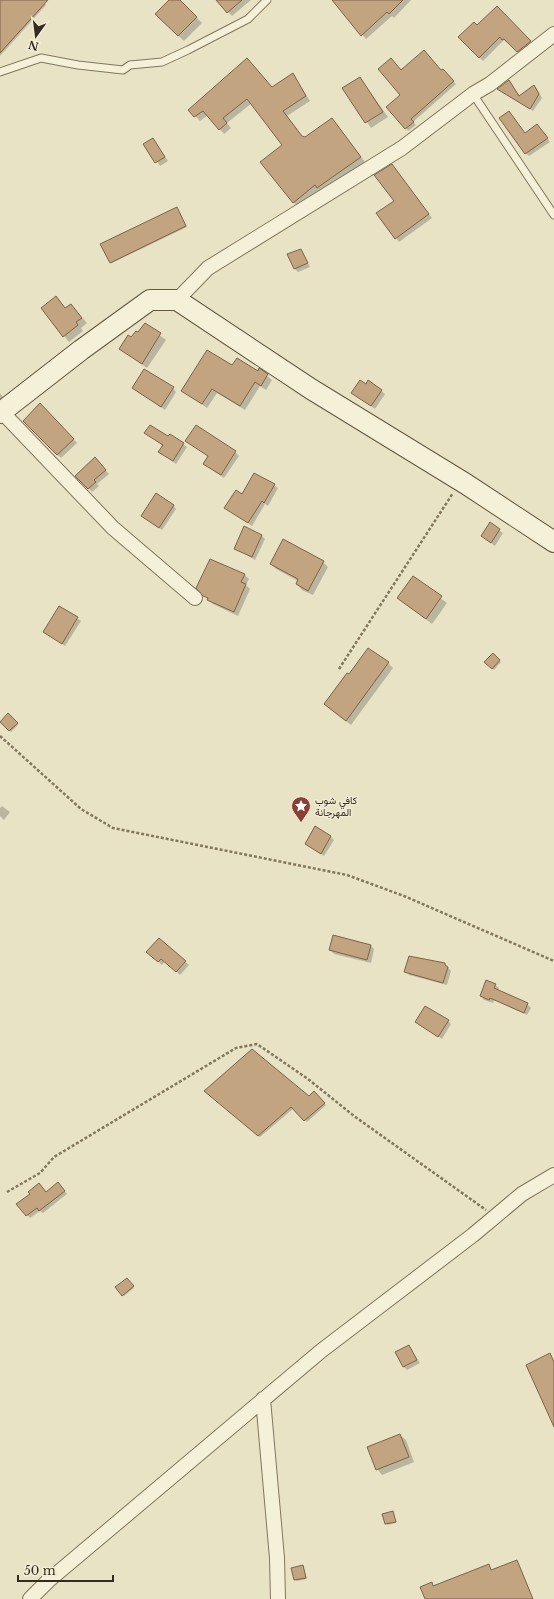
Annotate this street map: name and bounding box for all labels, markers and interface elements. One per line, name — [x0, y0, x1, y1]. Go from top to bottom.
north arrow — [16, 16, 56, 56]
text: N — [26, 38, 40, 54]
place label: كافي شوب المهرجانة — [315, 794, 358, 819]
place icon: كافي شوب المهرجانة — [290, 795, 312, 823]
scale bar — [18, 1557, 113, 1583]
text: 50 m — [24, 1563, 56, 1578]

